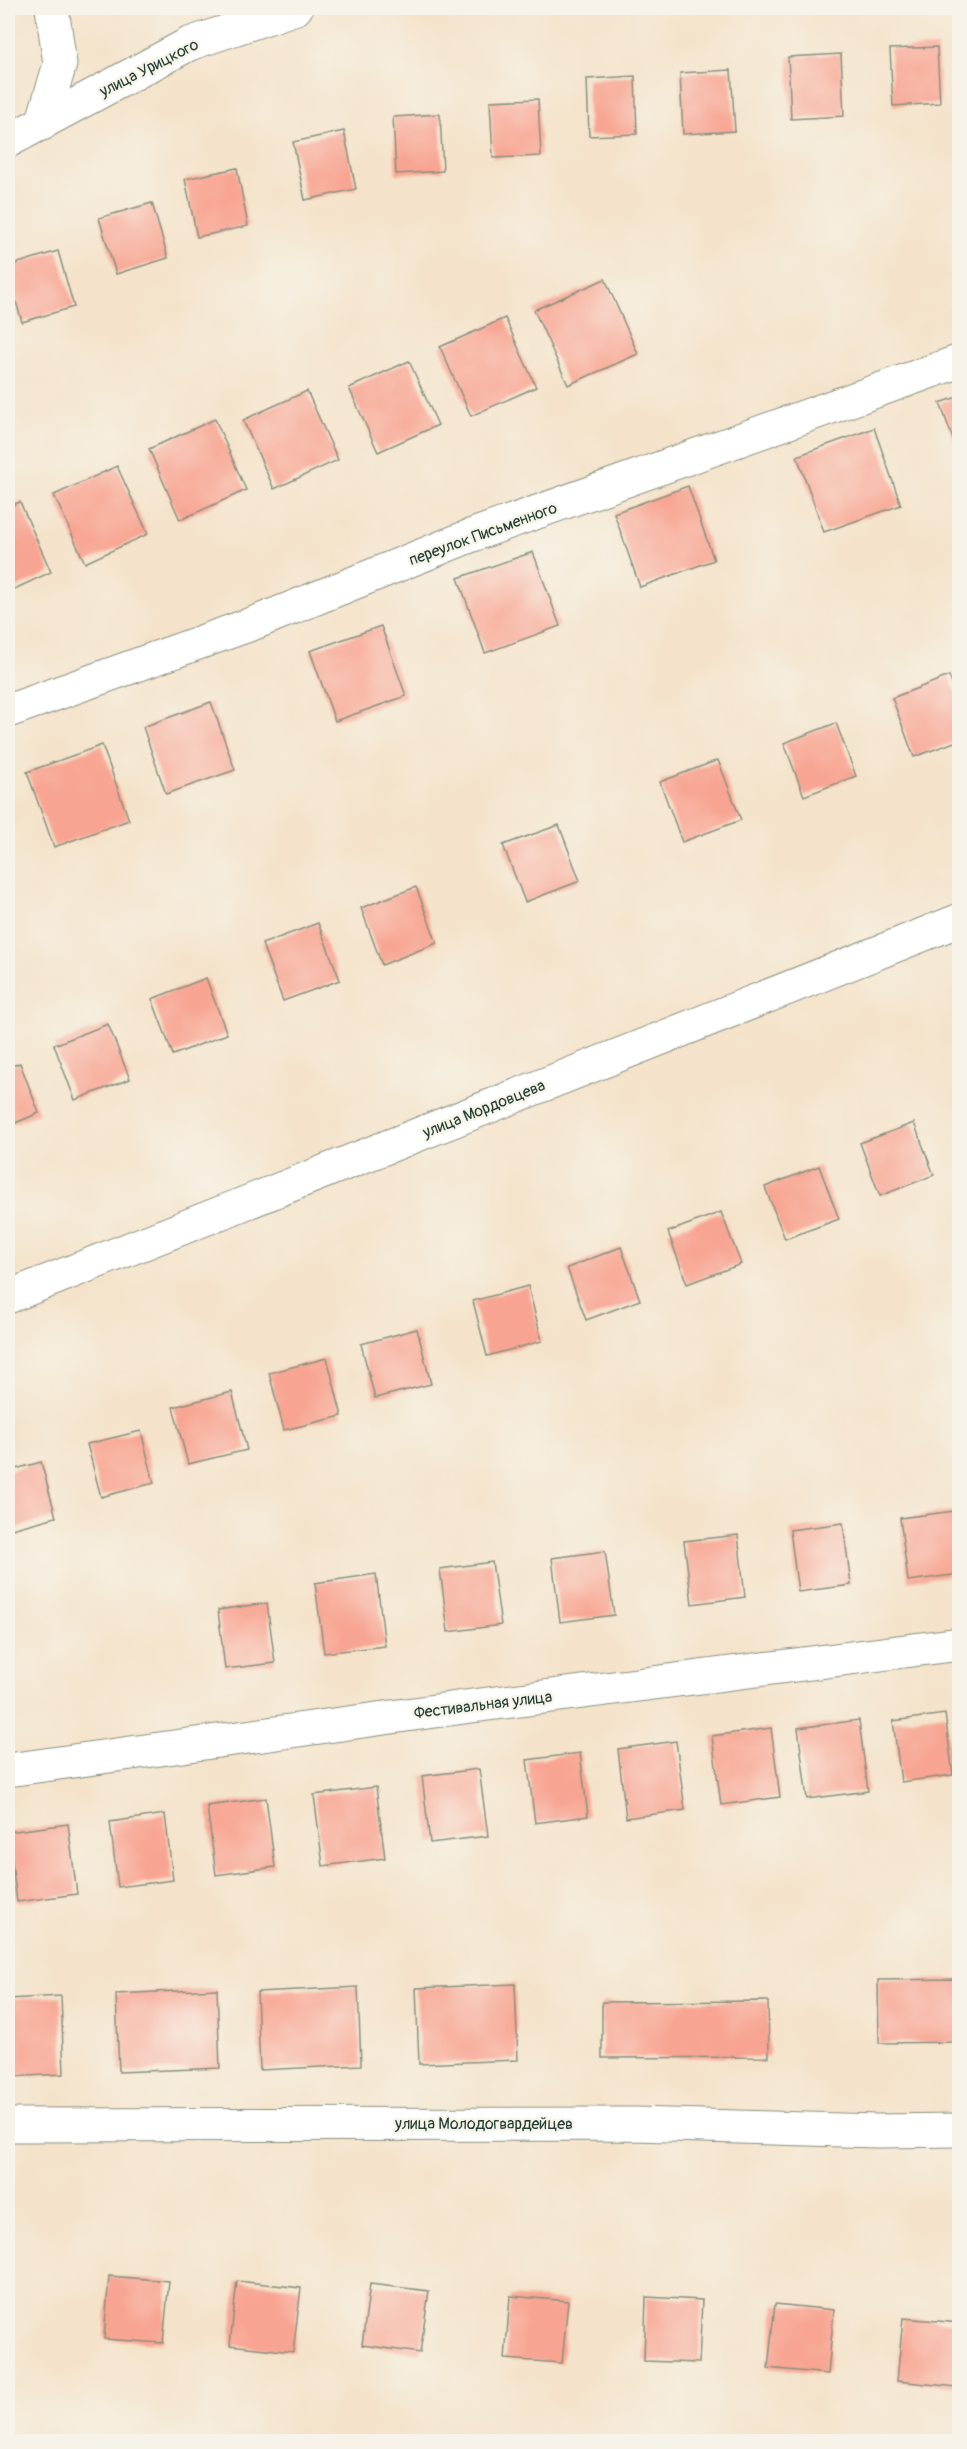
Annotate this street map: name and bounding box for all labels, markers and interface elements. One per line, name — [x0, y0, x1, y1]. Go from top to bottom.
street label: улица Урицкого — [95, 34, 202, 102]
street label: переулок Письменного — [406, 498, 560, 570]
street label: улица Мордовцева — [419, 1075, 548, 1143]
street label: Фестивальная улица — [413, 1687, 553, 1723]
street label: улица Молодогвардейцев — [394, 2114, 573, 2134]

